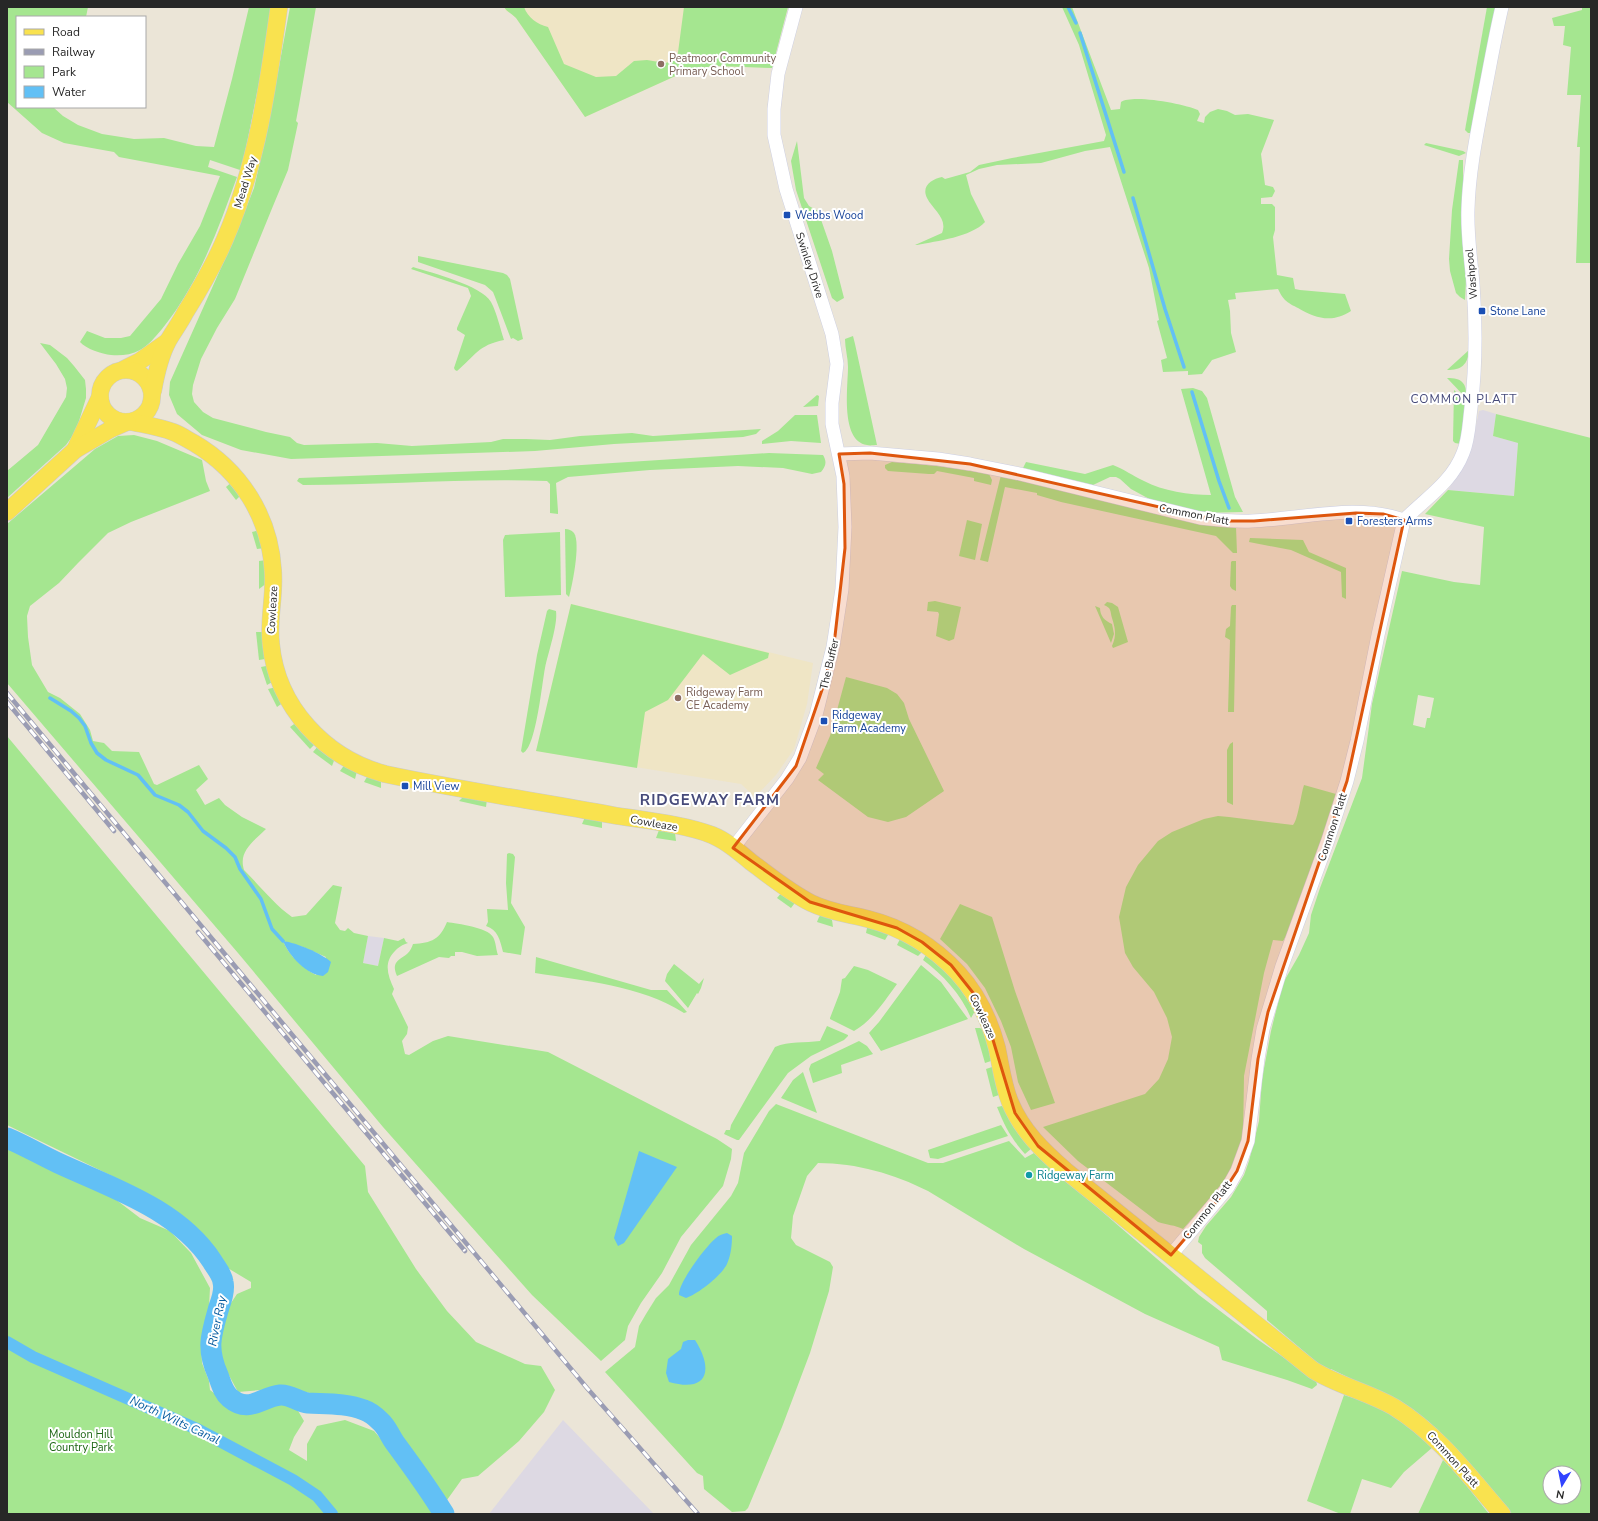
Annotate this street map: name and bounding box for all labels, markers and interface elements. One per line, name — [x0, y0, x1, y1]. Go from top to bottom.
legend — [16, 16, 146, 108]
text: Road — [52, 24, 80, 40]
text: Railway — [52, 44, 96, 60]
place label: Peatmoor Community Primary School — [669, 51, 777, 79]
marker: Peatmoor Community Primary School — [656, 59, 666, 69]
text: Park — [52, 64, 77, 80]
text: Water — [52, 84, 86, 100]
street label: Mead Way — [231, 154, 261, 210]
place label: Webbs Wood — [795, 208, 863, 223]
marker: Webbs Wood — [782, 210, 792, 220]
street label: Swinley Drive — [792, 230, 827, 300]
street label: Washpool — [1462, 247, 1481, 300]
place label: Stone Lane — [1490, 304, 1546, 319]
marker: Stone Lane — [1477, 306, 1487, 316]
district label: COMMON PLATT — [1411, 391, 1518, 407]
street label: Common Platt — [1158, 500, 1230, 529]
place label: Foresters Arms — [1357, 514, 1432, 529]
marker: Foresters Arms — [1344, 516, 1354, 526]
street label: Cowleaze — [264, 586, 281, 634]
street label: The Buffer — [816, 637, 843, 691]
place label: Ridgeway Farm CE Academy — [686, 685, 763, 713]
marker: Ridgeway Farm CE Academy — [673, 693, 683, 703]
place label: Ridgeway Farm Academy — [832, 708, 906, 736]
marker: Ridgeway Farm Academy — [819, 716, 829, 726]
place label: Mill View — [413, 779, 459, 794]
marker: Mill View — [400, 781, 410, 791]
district label: RIDGEWAY FARM — [640, 790, 780, 810]
street label: Common Platt — [1314, 791, 1351, 863]
street label: Cowleaze — [629, 812, 679, 835]
street label: Cowleaze — [966, 991, 1000, 1041]
place label: Ridgeway Farm — [1037, 1168, 1114, 1183]
marker: Ridgeway Farm — [1024, 1170, 1034, 1180]
street label: Common Platt — [1180, 1178, 1235, 1243]
water label: River Ray — [204, 1294, 230, 1348]
water label: North Wilts Canal — [127, 1392, 223, 1448]
park label: Mouldon Hill Country Park — [49, 1427, 114, 1455]
street label: Common Platt — [1423, 1428, 1482, 1491]
north arrow — [1542, 1465, 1582, 1505]
text: N — [1555, 1486, 1566, 1502]

